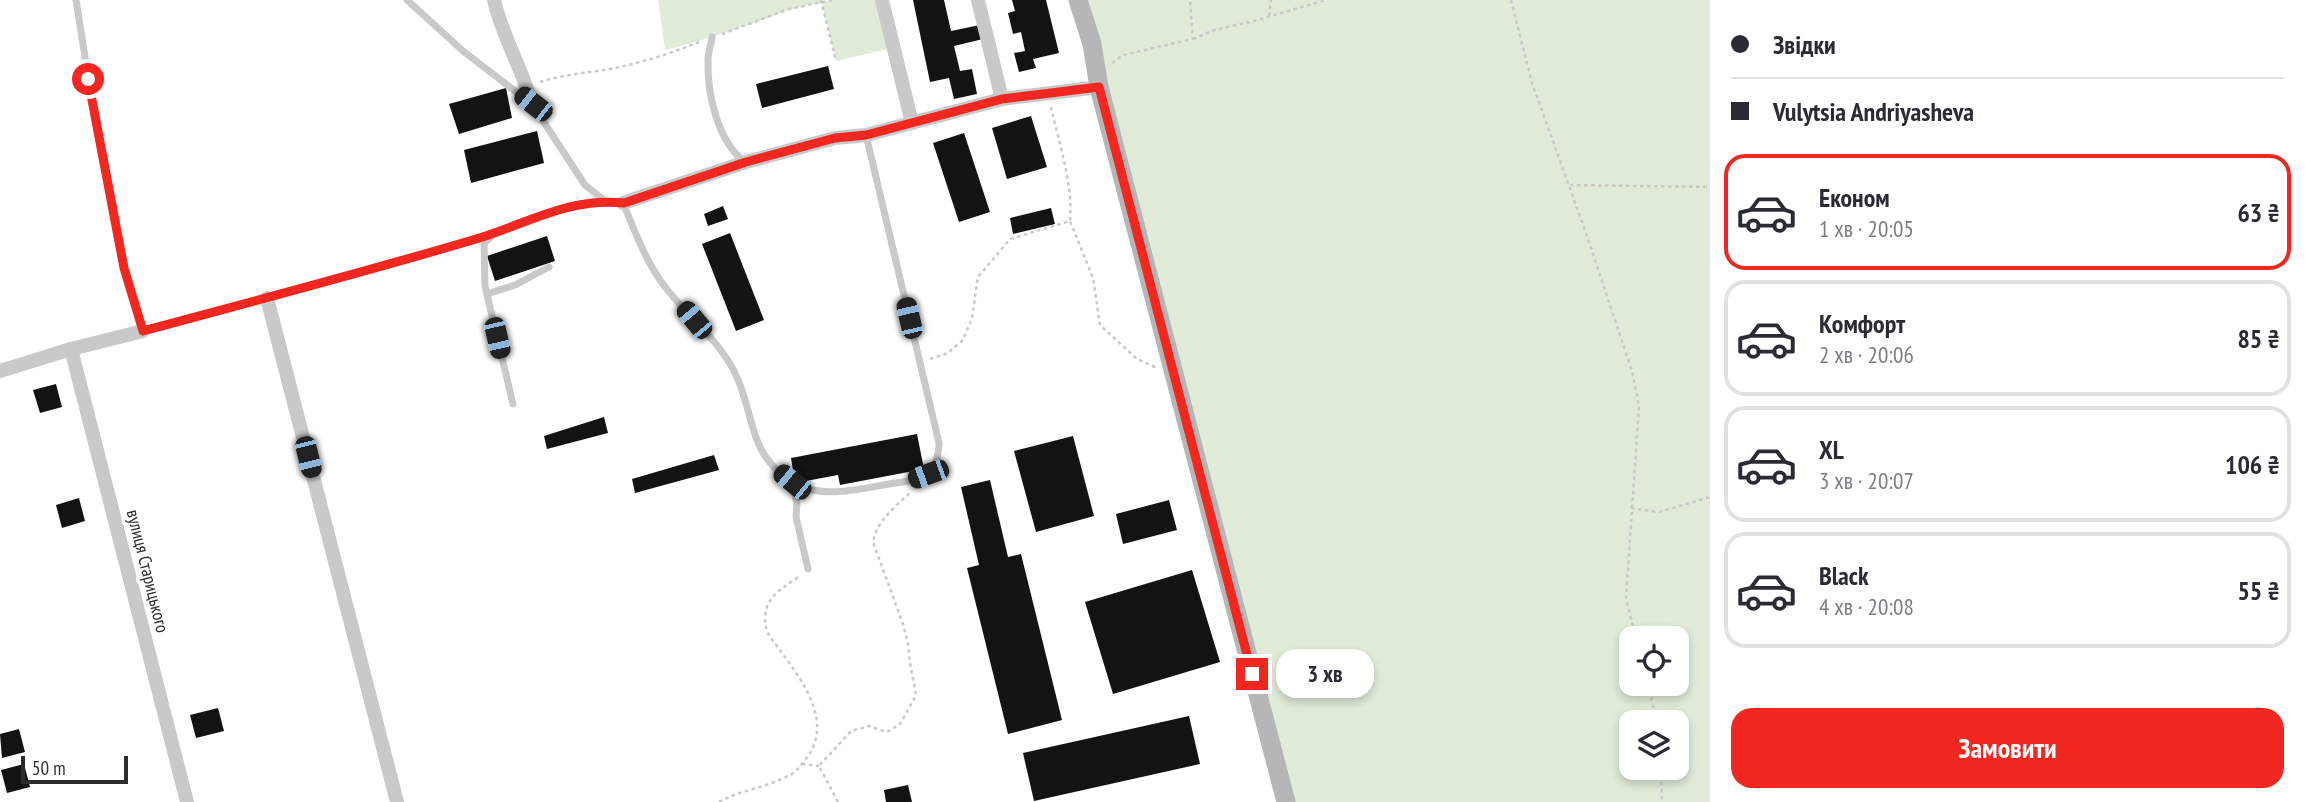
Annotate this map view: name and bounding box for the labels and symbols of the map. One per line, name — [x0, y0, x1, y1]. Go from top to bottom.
route start — [72, 63, 104, 95]
car — [510, 83, 557, 125]
car — [895, 295, 924, 341]
car — [673, 297, 716, 343]
car — [483, 315, 512, 361]
car — [293, 434, 324, 480]
car — [905, 457, 952, 491]
car — [770, 461, 815, 503]
street label: вулиця Старицького — [122, 507, 174, 635]
callout: 3 хв — [1276, 650, 1374, 698]
route end — [1236, 658, 1268, 690]
scale bar — [21, 753, 128, 785]

